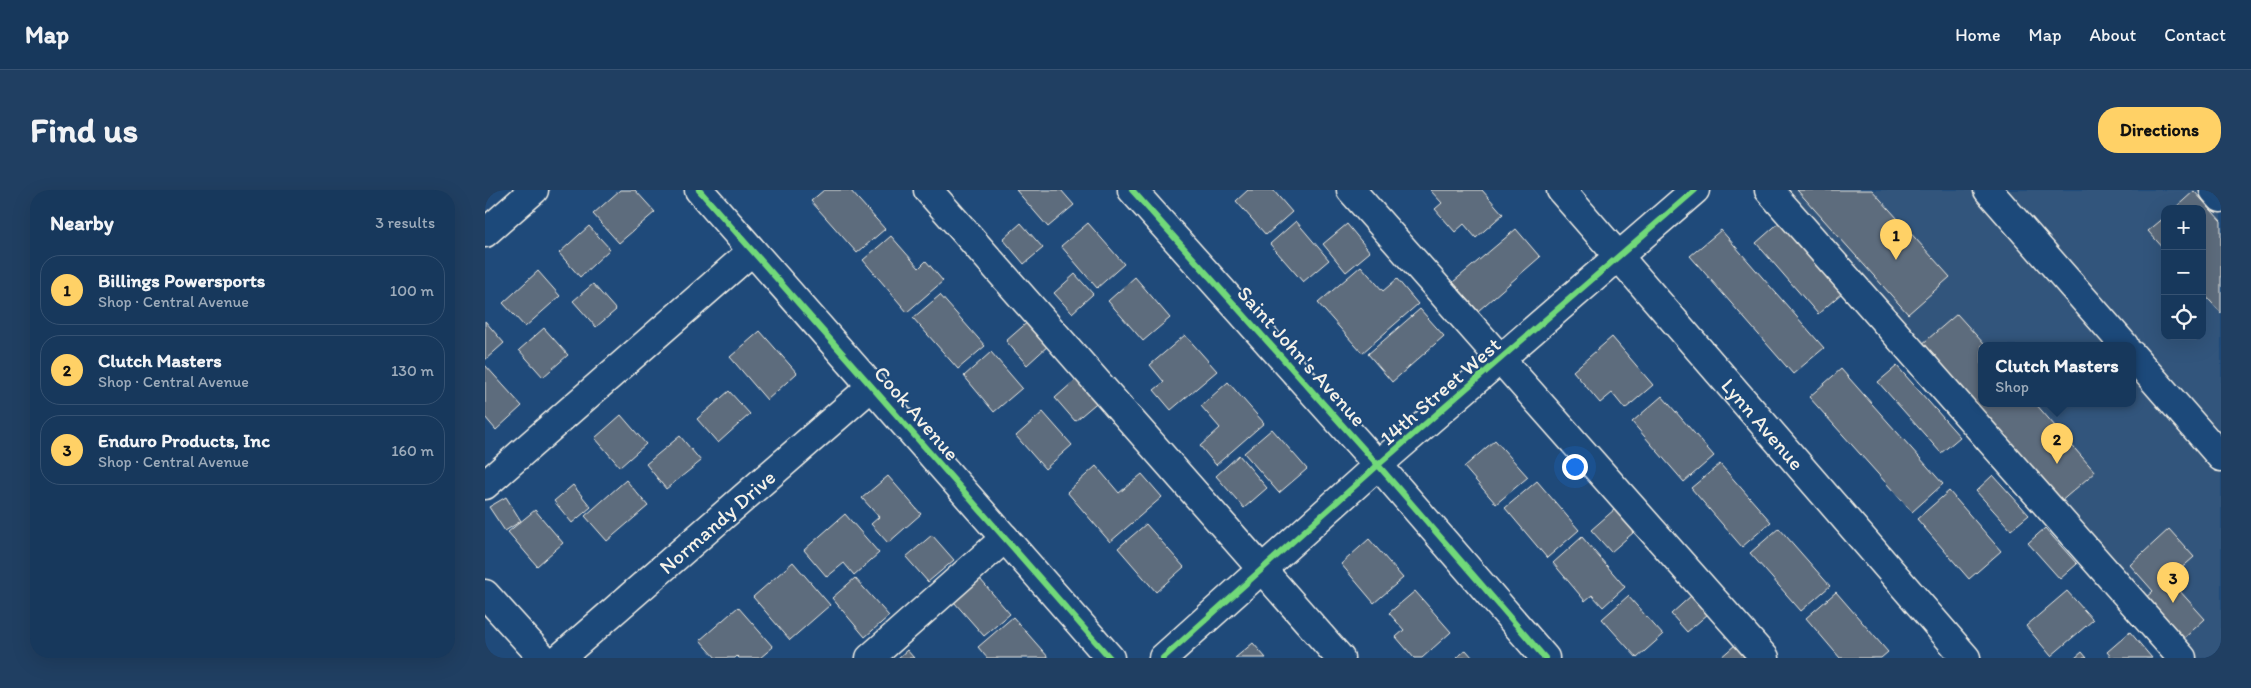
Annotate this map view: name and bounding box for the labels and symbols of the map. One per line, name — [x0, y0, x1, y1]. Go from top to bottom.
pin: 1 — [1880, 219, 1912, 260]
street label: Saint John's Avenue — [1232, 281, 1372, 431]
street label: 14th Street West — [1375, 332, 1506, 450]
street label: Cook Avenue — [869, 361, 965, 465]
street label: Lynn Avenue — [1717, 372, 1810, 475]
pin: 2 — [2041, 423, 2073, 464]
your location — [1562, 454, 1588, 480]
street label: Normandy Drive — [654, 464, 780, 579]
pin: 3 — [2157, 562, 2189, 603]

